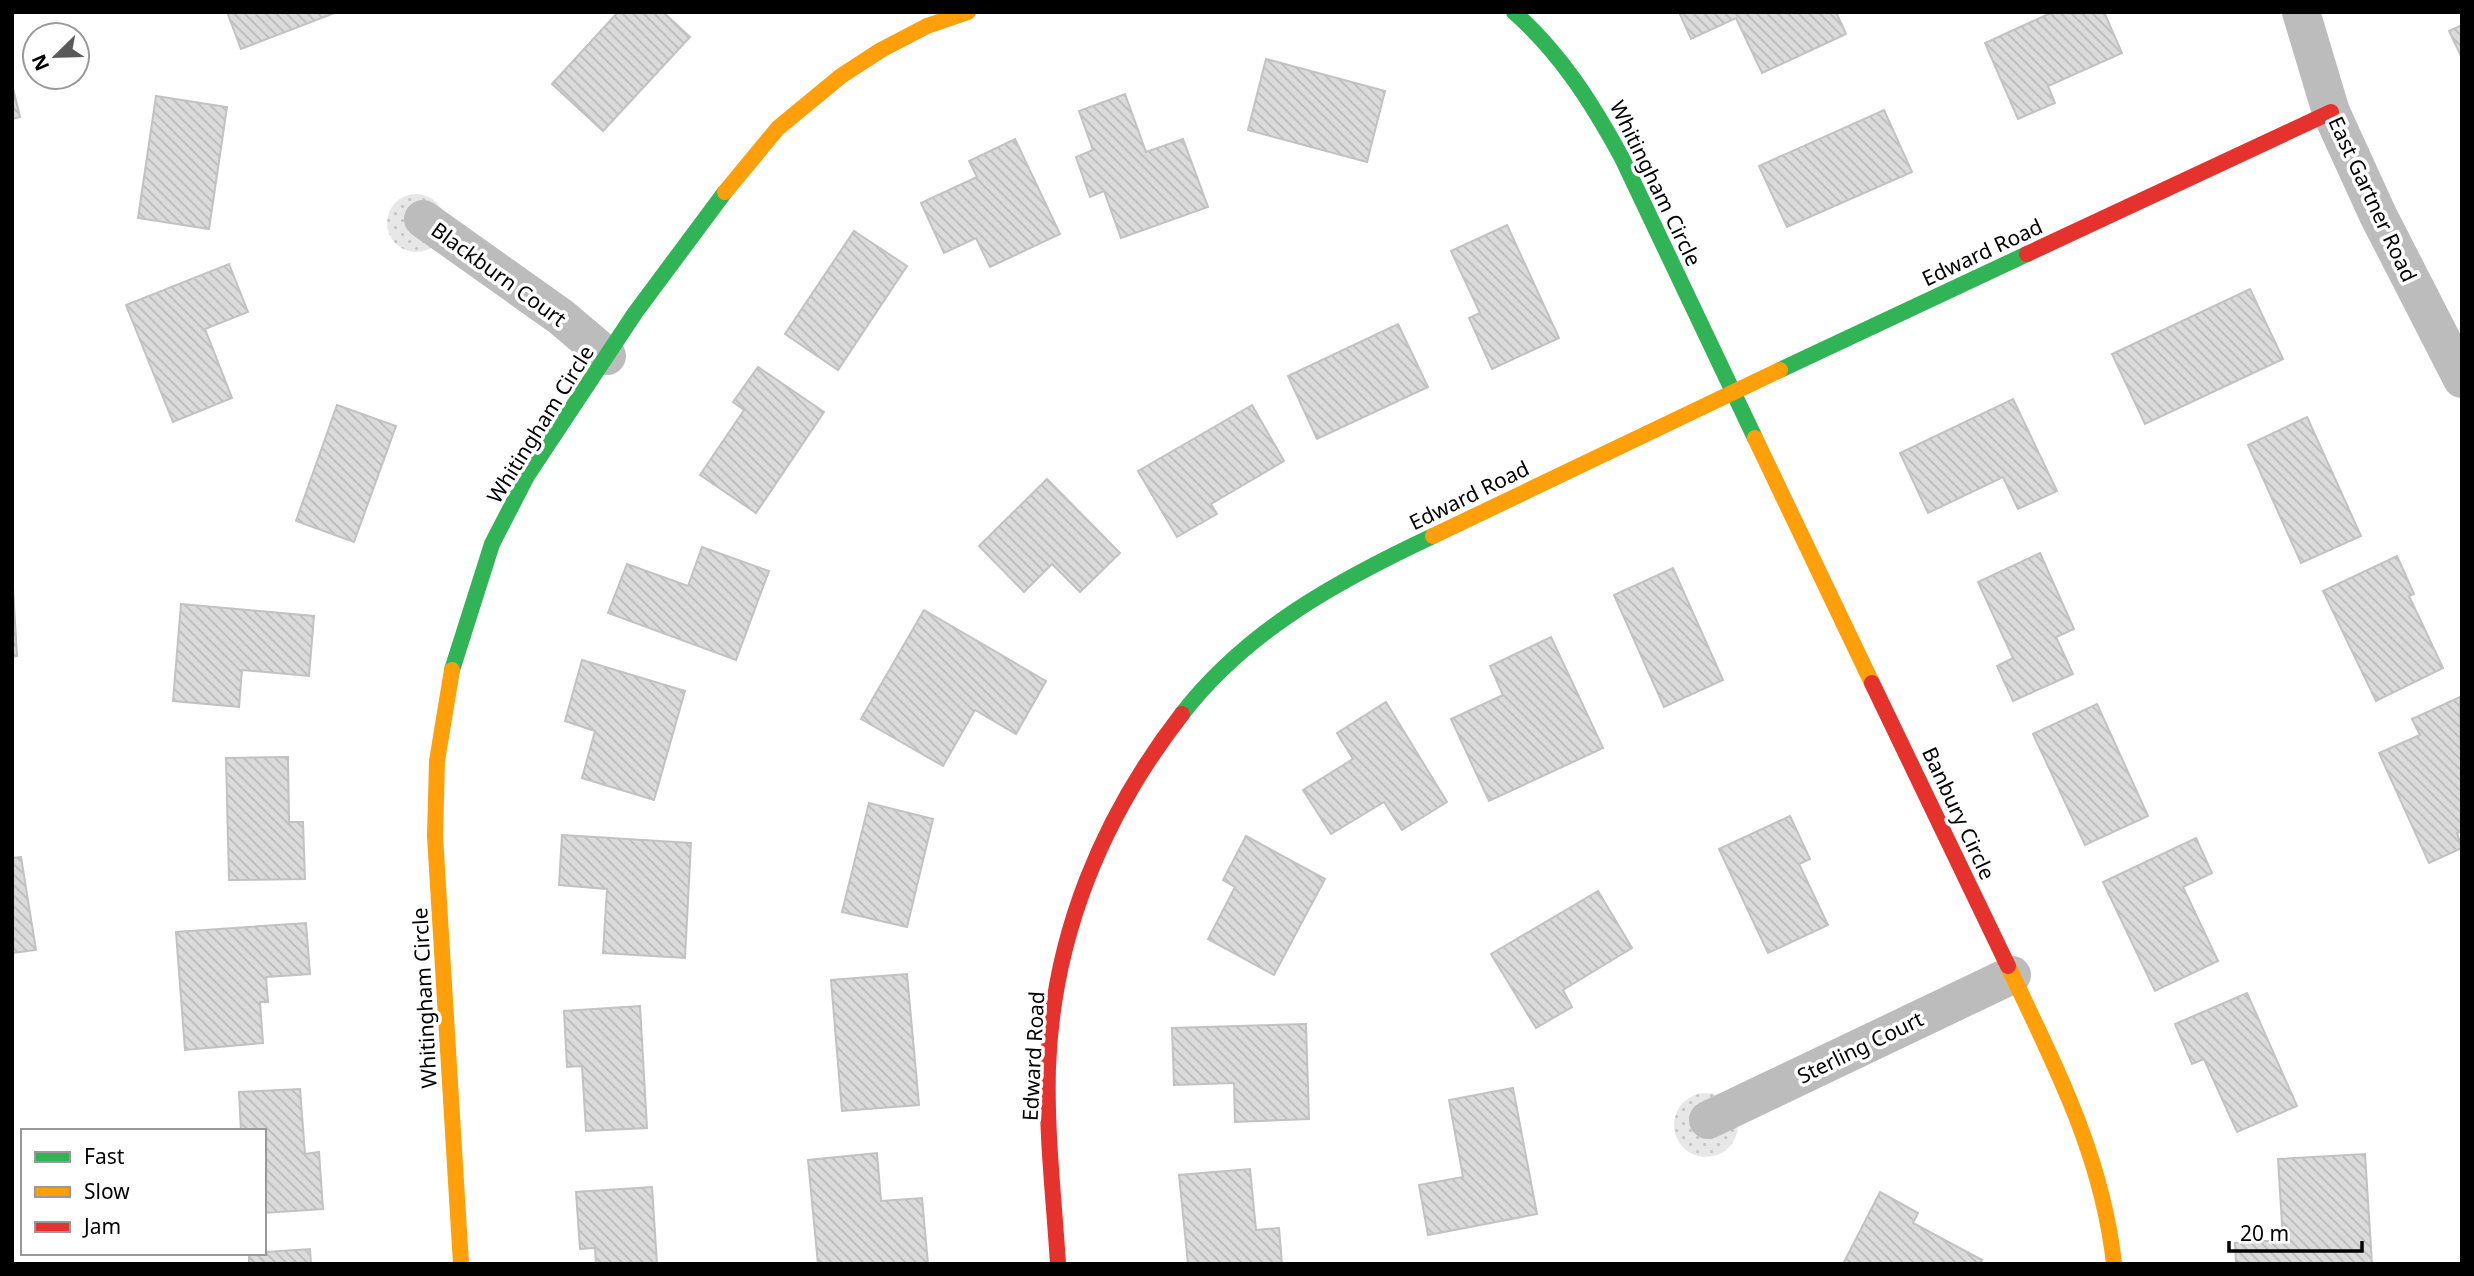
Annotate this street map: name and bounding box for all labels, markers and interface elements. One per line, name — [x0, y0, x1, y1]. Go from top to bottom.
north arrow — [21, 21, 91, 91]
text: N — [25, 50, 55, 75]
street label: Whitingham Circle — [1604, 96, 1708, 270]
street label: East Gartner Road — [2322, 112, 2424, 286]
street label: Edward Road — [1917, 212, 2047, 292]
street label: Blackburn Court — [426, 216, 572, 333]
street label: Whitingham Circle — [480, 340, 600, 508]
street label: Edward Road — [1404, 454, 1534, 536]
street label: Banbury Circle — [1916, 742, 2002, 884]
street label: Whitingham Circle — [405, 907, 443, 1089]
street label: Edward Road — [1016, 990, 1050, 1122]
street label: Sterling Court — [1792, 1004, 1928, 1090]
legend — [21, 1129, 266, 1255]
text: Fast — [84, 1142, 125, 1170]
text: Slow — [84, 1177, 130, 1205]
scale bar — [2229, 1210, 2362, 1254]
text: Jam — [82, 1212, 121, 1240]
text: 20 m — [2240, 1219, 2289, 1247]

